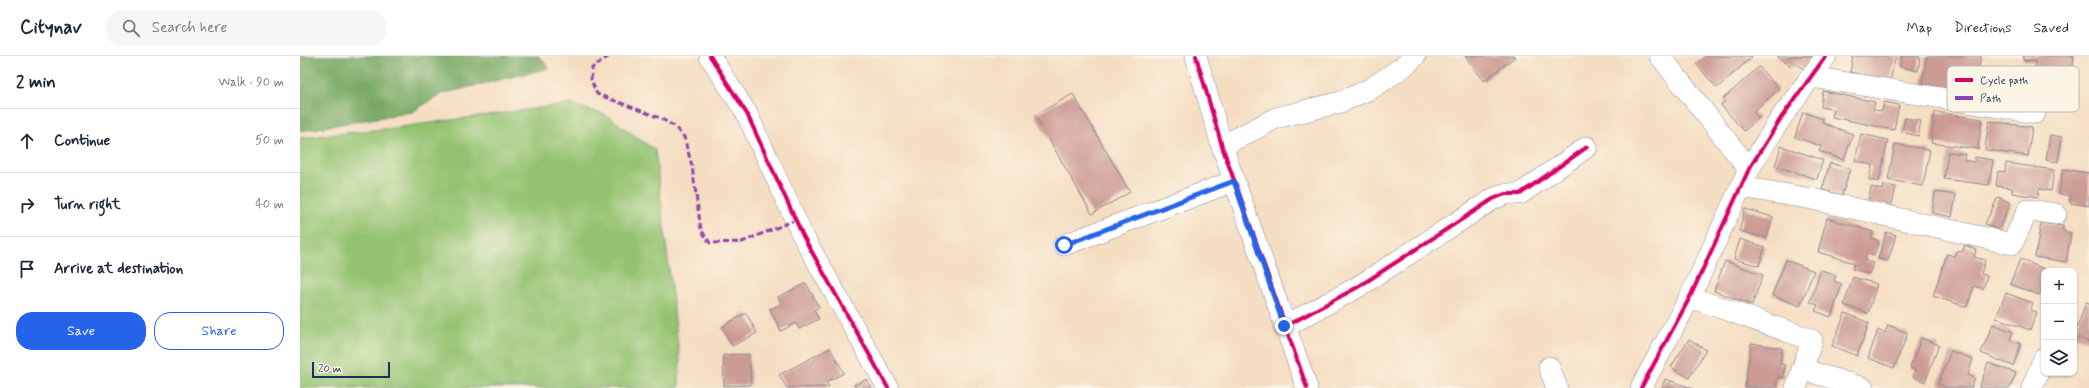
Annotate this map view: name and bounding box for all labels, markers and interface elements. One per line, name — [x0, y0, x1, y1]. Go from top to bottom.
search box — [106, 10, 386, 46]
text: Citynav — [20, 15, 82, 40]
icon: search — [120, 17, 142, 39]
text: Search here — [152, 18, 227, 38]
text: Map — [1906, 19, 1932, 37]
text: Directions — [1954, 19, 2012, 37]
text: Saved — [2034, 19, 2069, 37]
legend — [1947, 66, 2079, 112]
text: 2 min — [16, 71, 56, 93]
text: Walk · 90 m — [218, 74, 284, 91]
text: Cycle path — [1980, 74, 2028, 88]
text: Path — [1980, 92, 2001, 106]
icon: ahead — [16, 130, 38, 152]
text: Continue — [54, 131, 110, 151]
text: 50 m — [255, 132, 284, 149]
icon: right — [16, 194, 38, 216]
text: Turn right — [54, 195, 121, 215]
text: 40 m — [255, 196, 284, 213]
route start — [1055, 236, 1073, 254]
icon: arrive — [16, 258, 38, 280]
text: Arrive at destination — [54, 259, 183, 279]
map controls — [2041, 268, 2077, 376]
button: + — [2041, 268, 2077, 304]
button: − — [2041, 304, 2077, 340]
button: Save — [16, 312, 146, 350]
button: Share — [154, 312, 284, 350]
route end — [1275, 317, 1293, 335]
button: layers — [2041, 340, 2077, 376]
scale bar — [312, 360, 390, 379]
text: 20 m — [318, 362, 341, 376]

